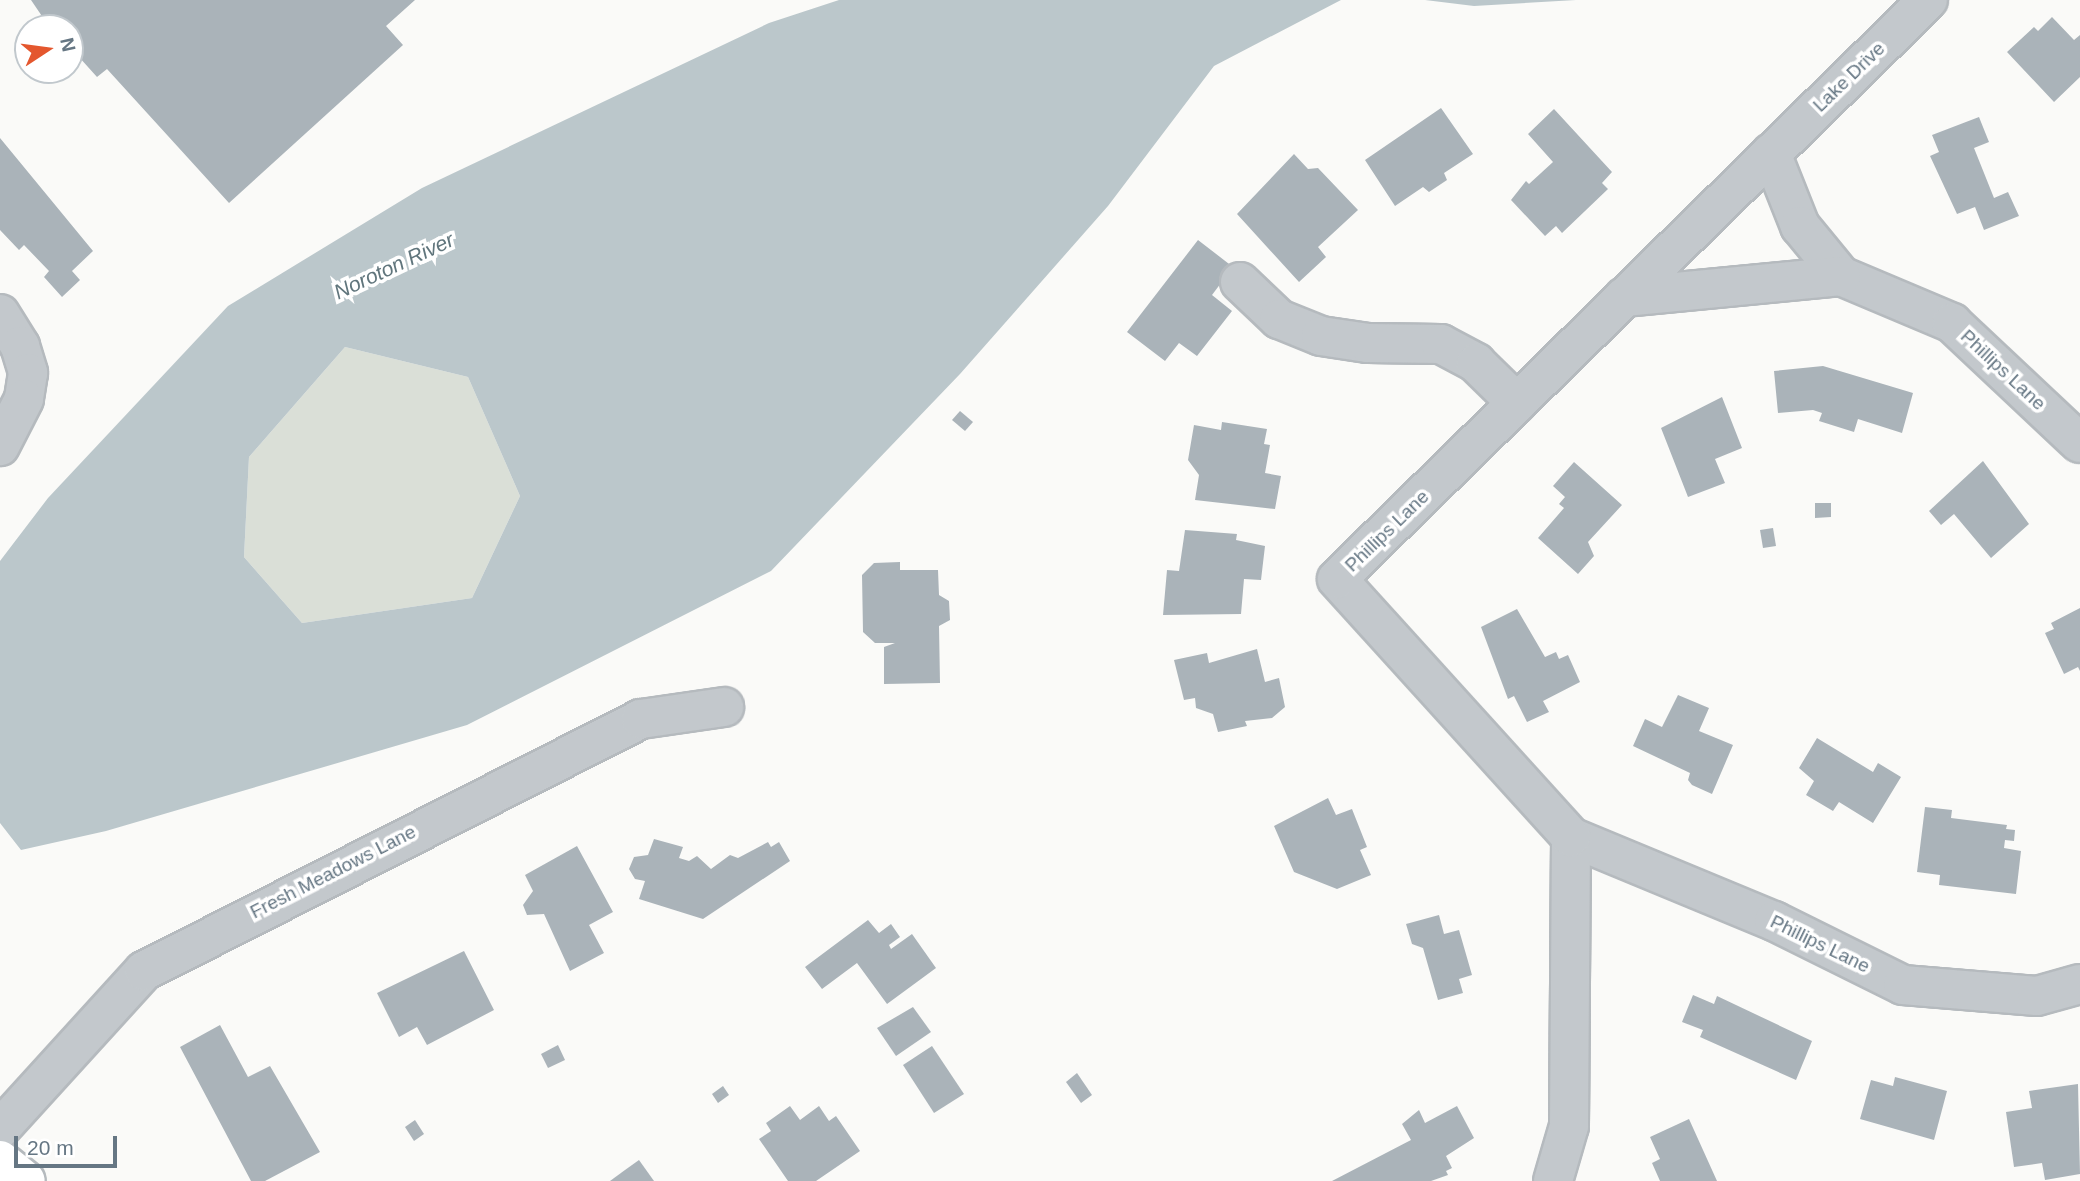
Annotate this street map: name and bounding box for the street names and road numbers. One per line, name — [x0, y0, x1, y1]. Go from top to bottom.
street label: Lake Drive — [1808, 37, 1890, 117]
street label: Phillips Lane — [1956, 325, 2050, 415]
street label: Phillips Lane — [1340, 485, 1434, 577]
street label: Fresh Meadows Lane — [246, 820, 420, 924]
street label: Phillips Lane — [1767, 910, 1873, 978]

